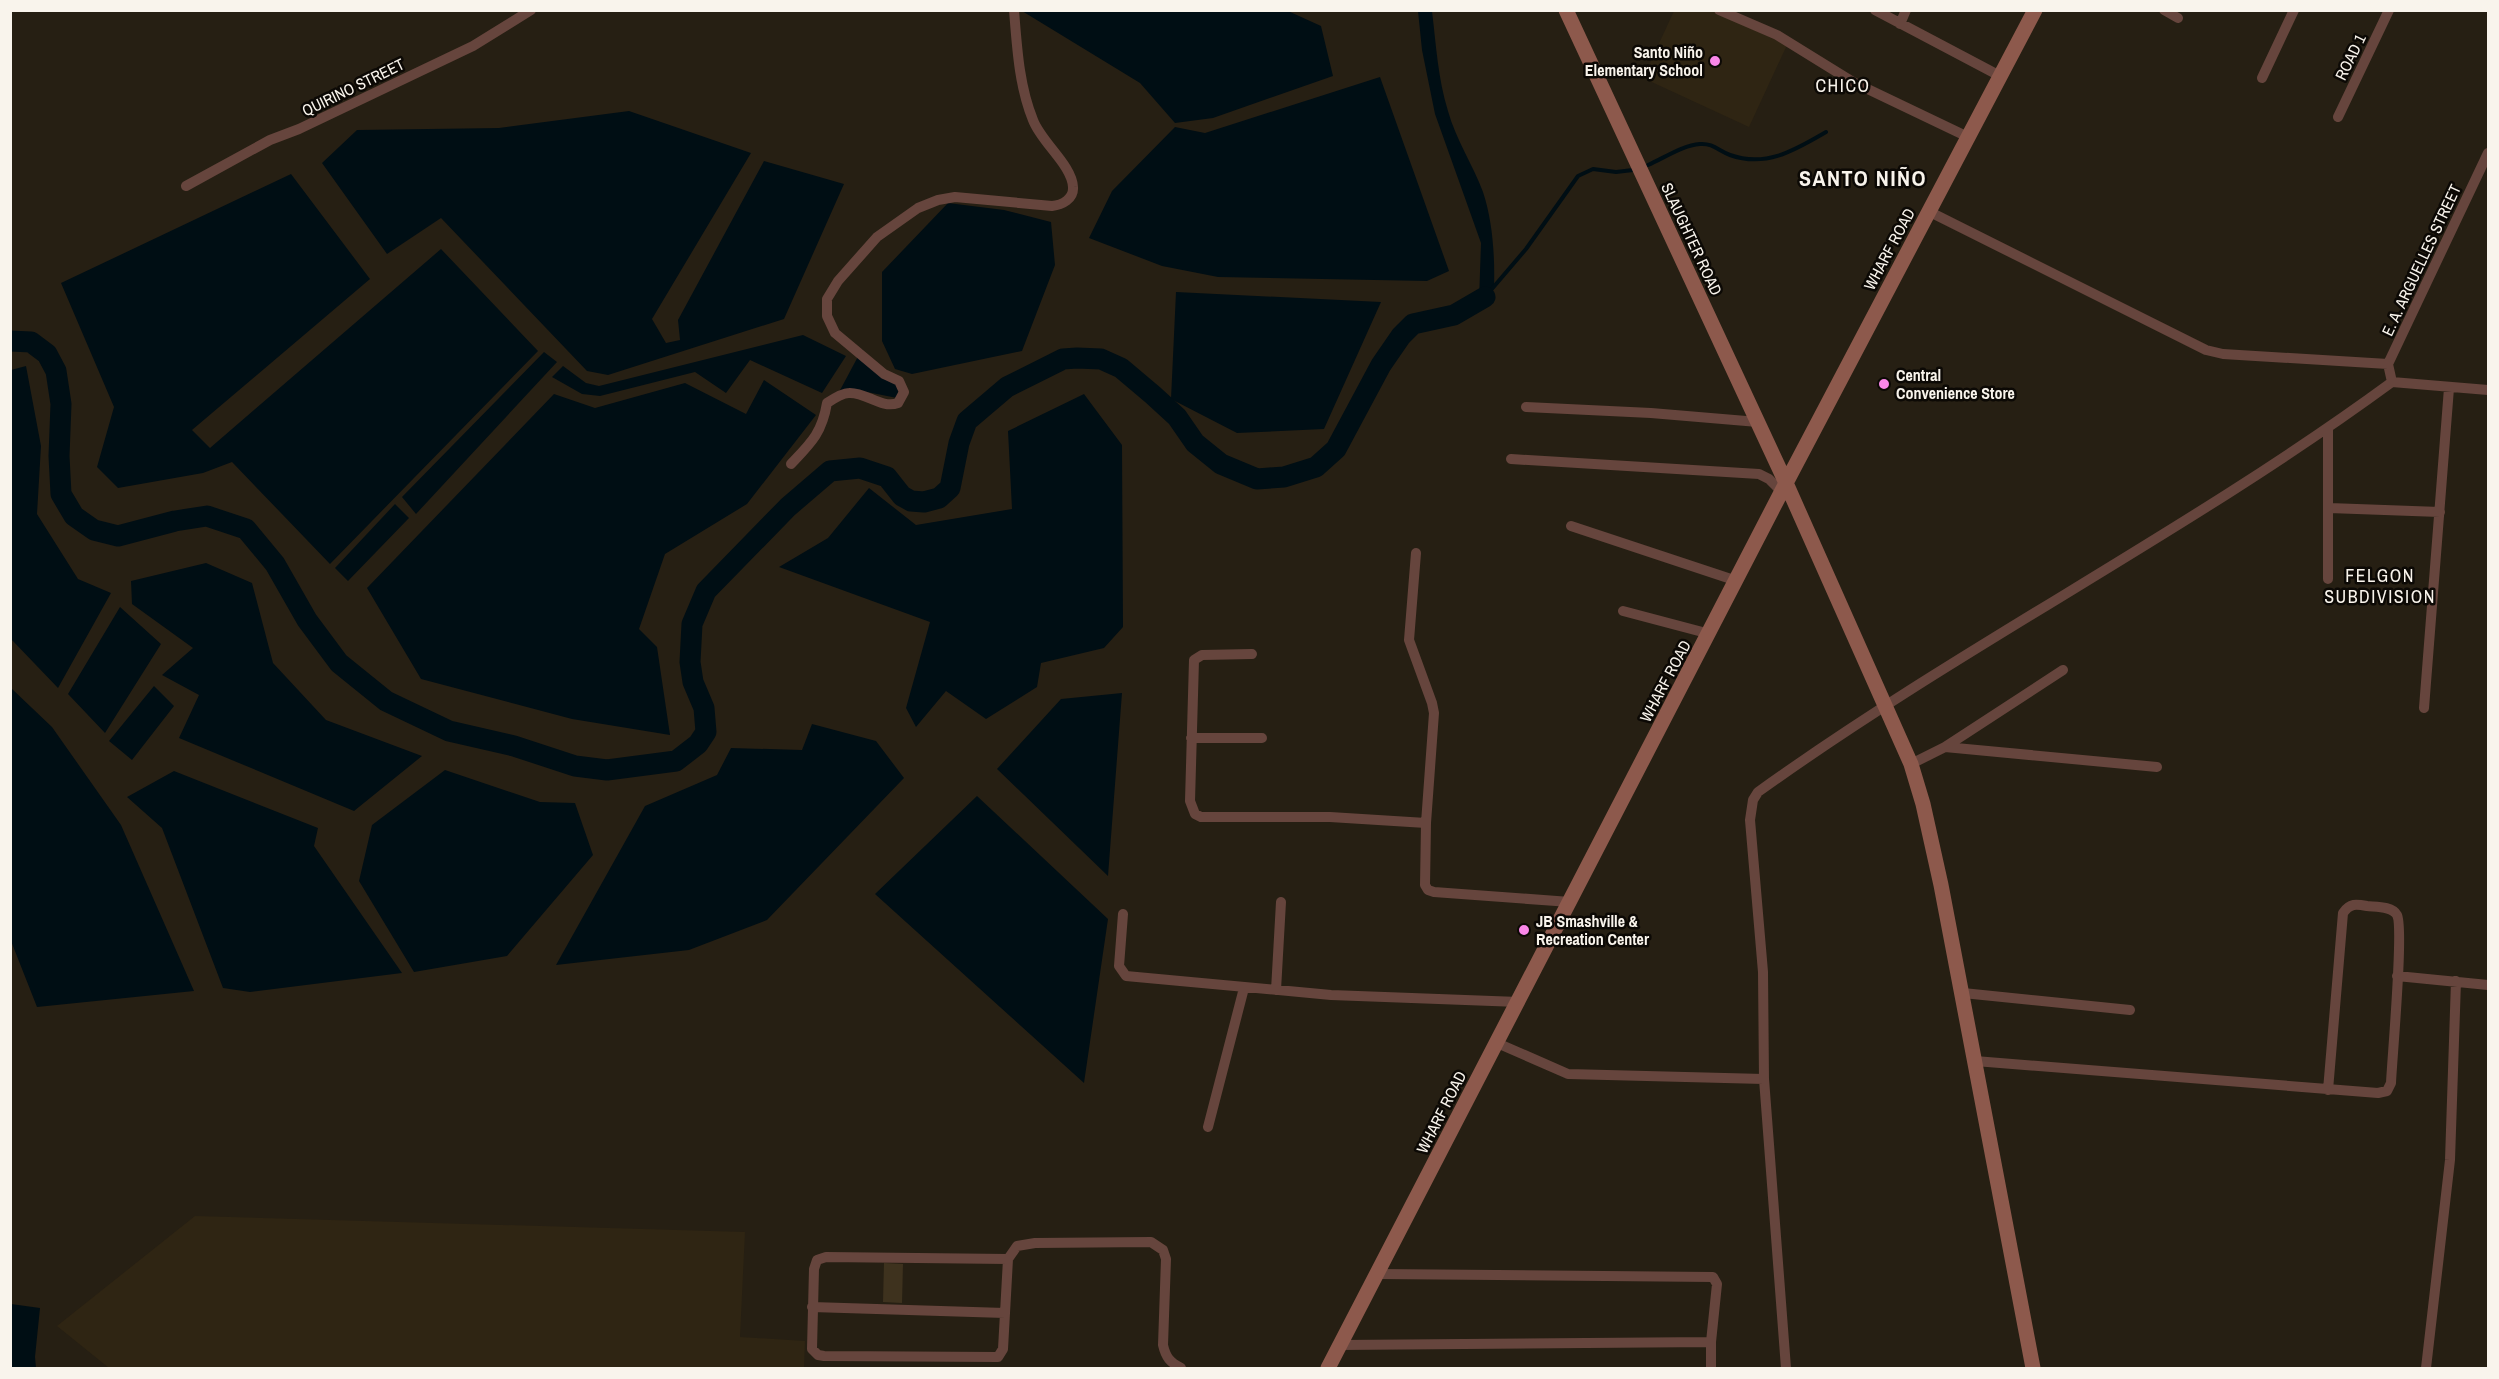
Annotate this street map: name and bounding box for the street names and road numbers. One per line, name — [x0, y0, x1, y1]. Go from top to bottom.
street label: ROAD 1 — [2329, 30, 2371, 84]
street label: QUIRINO STREET — [298, 53, 408, 121]
street label: SLAUGHTER ROAD — [1656, 179, 1728, 299]
street label: E. A. ARGUELLES STREET — [2376, 181, 2466, 339]
street label: WHARF ROAD — [1858, 204, 1920, 294]
street label: WHARF ROAD — [1634, 636, 1696, 726]
street label: WHARF ROAD — [1411, 1067, 1471, 1157]

